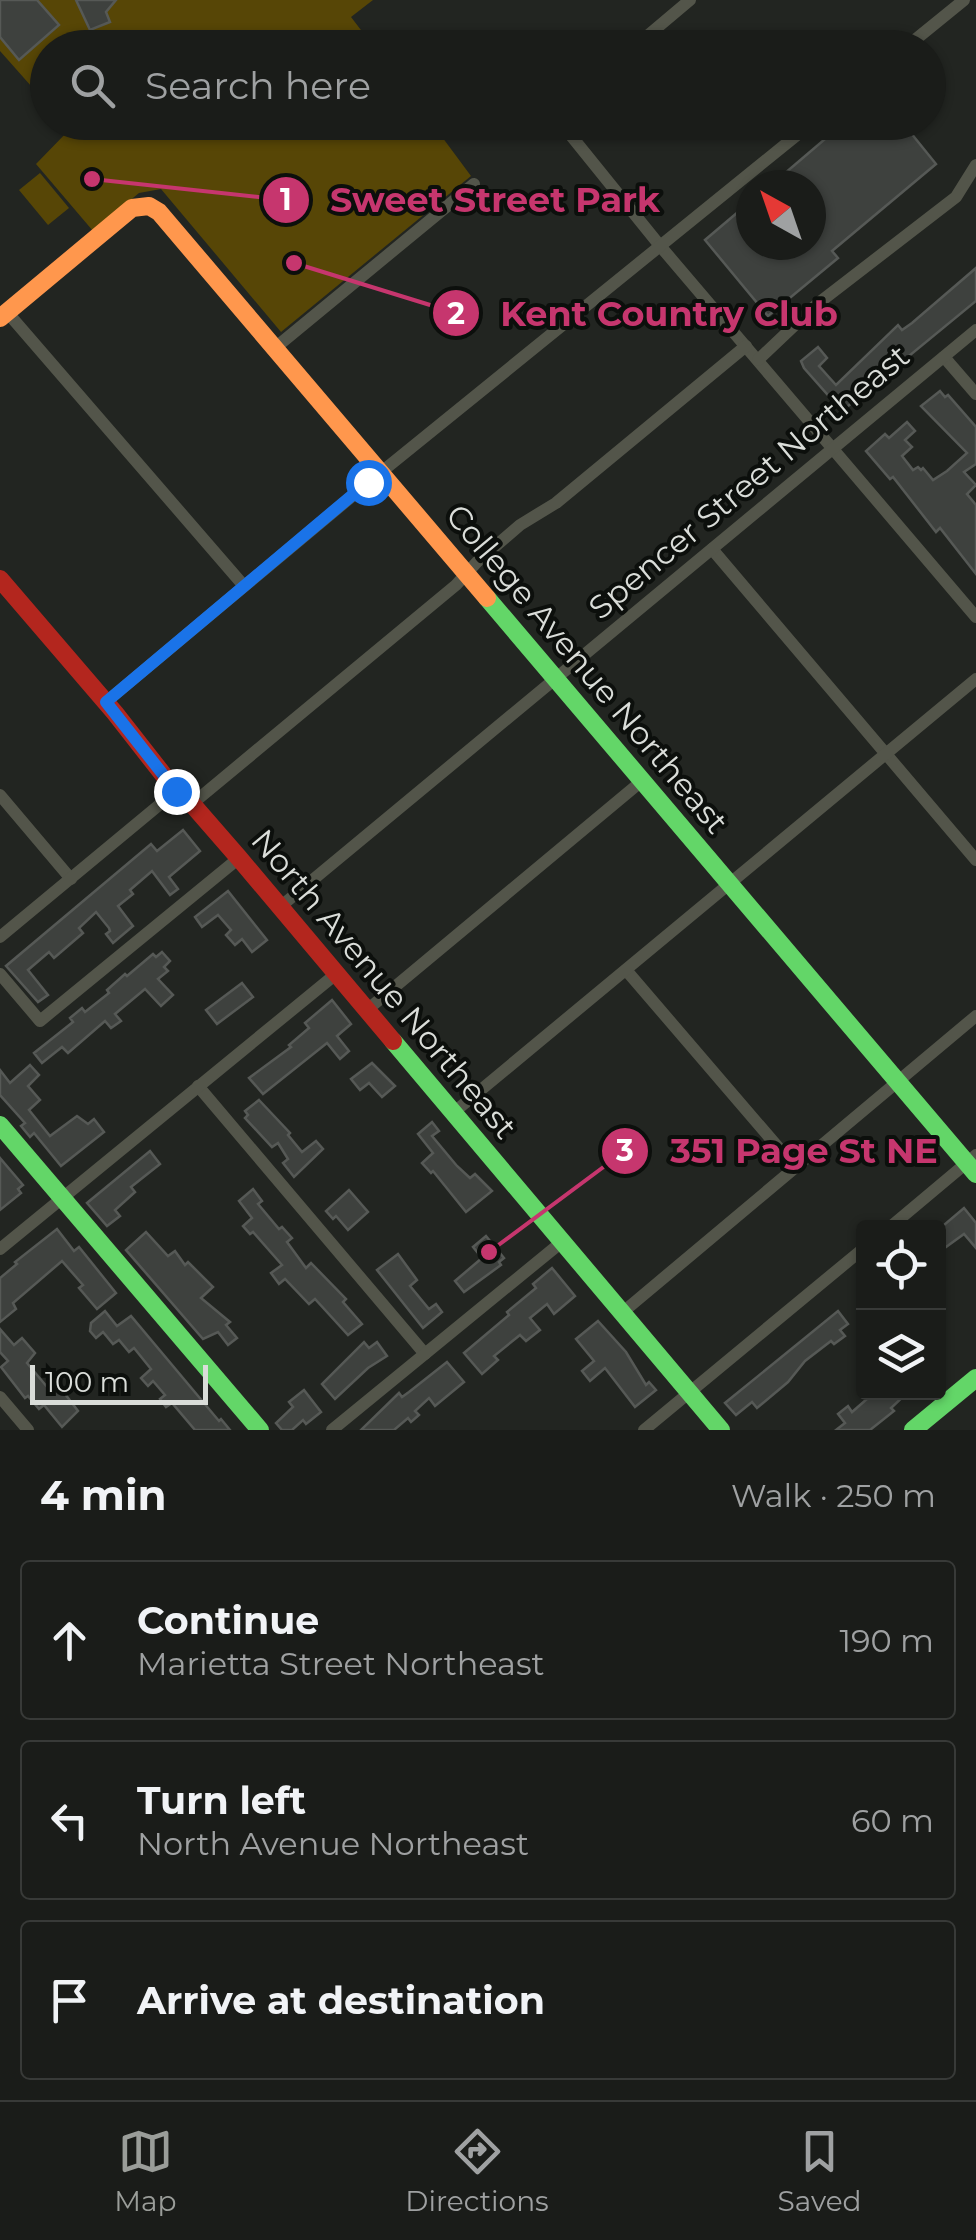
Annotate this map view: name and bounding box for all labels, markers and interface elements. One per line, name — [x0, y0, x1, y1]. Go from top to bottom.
search box — [30, 30, 946, 140]
icon: search — [65, 58, 120, 113]
text: Search here — [145, 62, 371, 109]
callout: Sweet Street Park — [261, 167, 680, 232]
north arrow — [736, 170, 826, 260]
text: Sweet Street Park — [330, 178, 661, 221]
text: 1 — [280, 181, 292, 218]
callout: Kent Country Club — [431, 281, 858, 346]
text: Kent Country Club — [500, 292, 838, 335]
text: 2 — [447, 295, 465, 332]
street label: Spencer Street Northeast — [581, 336, 917, 627]
route start — [346, 460, 392, 506]
street label: College Avenue Northeast — [438, 496, 737, 841]
route end — [154, 769, 200, 815]
street label: North Avenue Northeast — [243, 821, 525, 1146]
callout: 351 Page St NE — [600, 1118, 957, 1183]
text: 351 Page St NE — [669, 1129, 938, 1172]
text: 3 — [615, 1132, 634, 1169]
map controls — [856, 1220, 946, 1400]
button: locate — [856, 1220, 946, 1310]
button: layers — [856, 1310, 946, 1400]
scale bar — [30, 1360, 208, 1404]
text: 100 m — [45, 1365, 129, 1399]
text: 4 min — [40, 1469, 167, 1521]
text: Walk · 250 m — [731, 1476, 936, 1515]
text: Continue — [137, 1597, 319, 1644]
icon: ahead — [42, 1613, 97, 1668]
text: 190 m — [839, 1621, 934, 1660]
text: Marietta Street Northeast — [137, 1644, 545, 1683]
text: Turn left — [137, 1777, 306, 1824]
icon: left — [42, 1793, 97, 1848]
text: 60 m — [851, 1801, 934, 1840]
text: North Avenue Northeast — [137, 1824, 529, 1863]
icon: arrive — [42, 1973, 97, 2028]
text: Arrive at destination — [137, 1977, 545, 2024]
tab: Map — [114, 2124, 177, 2218]
tab: Directions — [405, 2124, 549, 2218]
tab: Saved — [777, 2124, 862, 2218]

